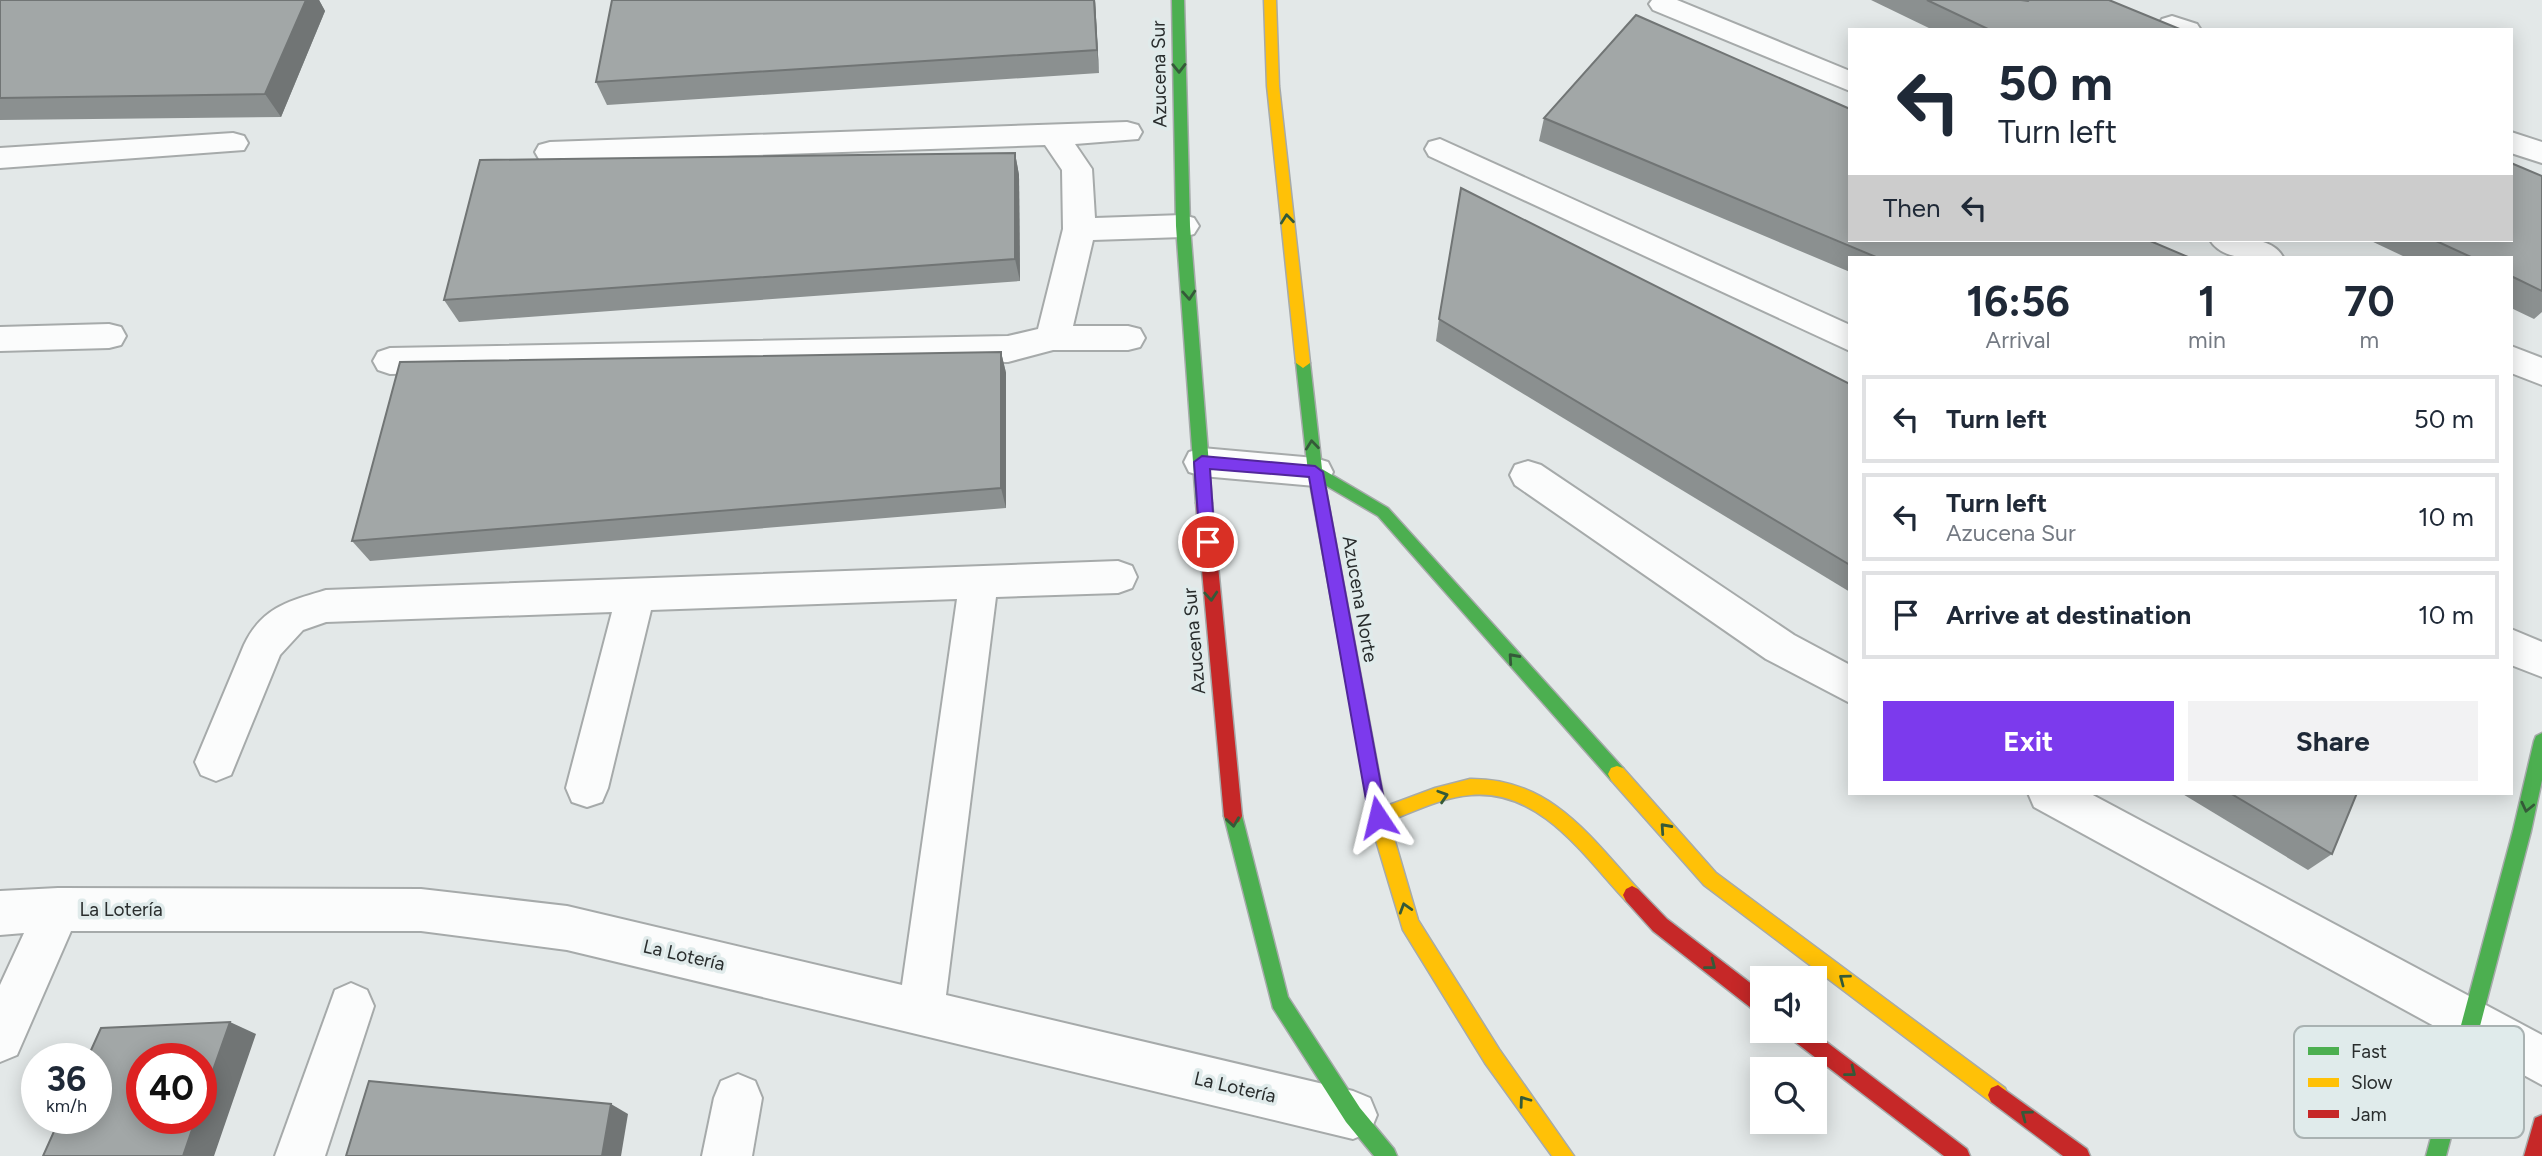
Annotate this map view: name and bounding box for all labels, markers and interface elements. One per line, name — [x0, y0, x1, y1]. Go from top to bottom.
street label: Azucena Sur — [1147, 20, 1171, 128]
text: 50 m — [1998, 53, 2113, 112]
icon: left — [1883, 56, 1974, 147]
one-way arrow — [1172, 63, 1187, 74]
text: Turn left — [1998, 113, 2117, 151]
icon: left — [1955, 189, 1993, 227]
text: Then — [1883, 192, 1941, 224]
one-way arrow — [1280, 213, 1295, 224]
text: 16:56 — [1966, 276, 2070, 327]
text: 1 — [2198, 276, 2216, 327]
text: 70 — [2344, 276, 2395, 327]
one-way arrow — [1181, 290, 1196, 301]
text: Arrival — [1986, 326, 2051, 354]
text: min — [2188, 326, 2226, 354]
text: m — [2360, 326, 2379, 354]
icon: left — [1887, 400, 1925, 438]
text: Turn left — [1946, 403, 2047, 435]
text: 50 m — [2414, 403, 2474, 435]
one-way arrow — [1305, 439, 1320, 451]
text: Turn left — [1946, 487, 2047, 519]
icon: left — [1887, 498, 1925, 536]
text: 10 m — [2418, 501, 2474, 533]
pin — [1178, 512, 1238, 572]
text: Azucena Sur — [1946, 519, 2076, 547]
icon: arrive — [1189, 523, 1227, 561]
street label: Azucena Norte — [1338, 534, 1382, 664]
street label: Azucena Sur — [1178, 586, 1210, 695]
one-way arrow — [1203, 590, 1218, 601]
icon: arrive — [1887, 596, 1925, 634]
text: Arrive at destination — [1946, 599, 2191, 631]
text: 10 m — [2418, 599, 2474, 631]
one-way arrow — [1509, 653, 1522, 666]
button: Exit — [1883, 701, 2174, 781]
button: Share — [2188, 701, 2478, 781]
position arrow — [1341, 780, 1415, 854]
one-way arrow — [1437, 789, 1449, 804]
one-way arrow — [2521, 801, 2535, 813]
one-way arrow — [1226, 816, 1241, 828]
one-way arrow — [1661, 823, 1673, 836]
street label: La Lotería — [79, 898, 163, 921]
one-way arrow — [1399, 902, 1414, 914]
street label: La Lotería — [641, 934, 727, 976]
one-way arrow — [1704, 956, 1716, 969]
map controls — [1750, 966, 1827, 1134]
button: sound — [1750, 966, 1827, 1043]
one-way arrow — [1839, 974, 1851, 987]
legend — [2294, 1026, 2524, 1138]
text: Fast — [2351, 1040, 2387, 1063]
speed limit sign: 40 — [126, 1043, 217, 1134]
button: search — [1750, 1057, 1827, 1134]
text: 36 — [47, 1058, 86, 1100]
one-way arrow — [1843, 1064, 1856, 1077]
street label: La Lotería — [1192, 1066, 1278, 1108]
text: Slow — [2351, 1071, 2393, 1094]
text: km/h — [46, 1095, 87, 1117]
one-way arrow — [1520, 1096, 1532, 1109]
text: Jam — [2351, 1103, 2387, 1126]
one-way arrow — [2021, 1111, 2033, 1123]

